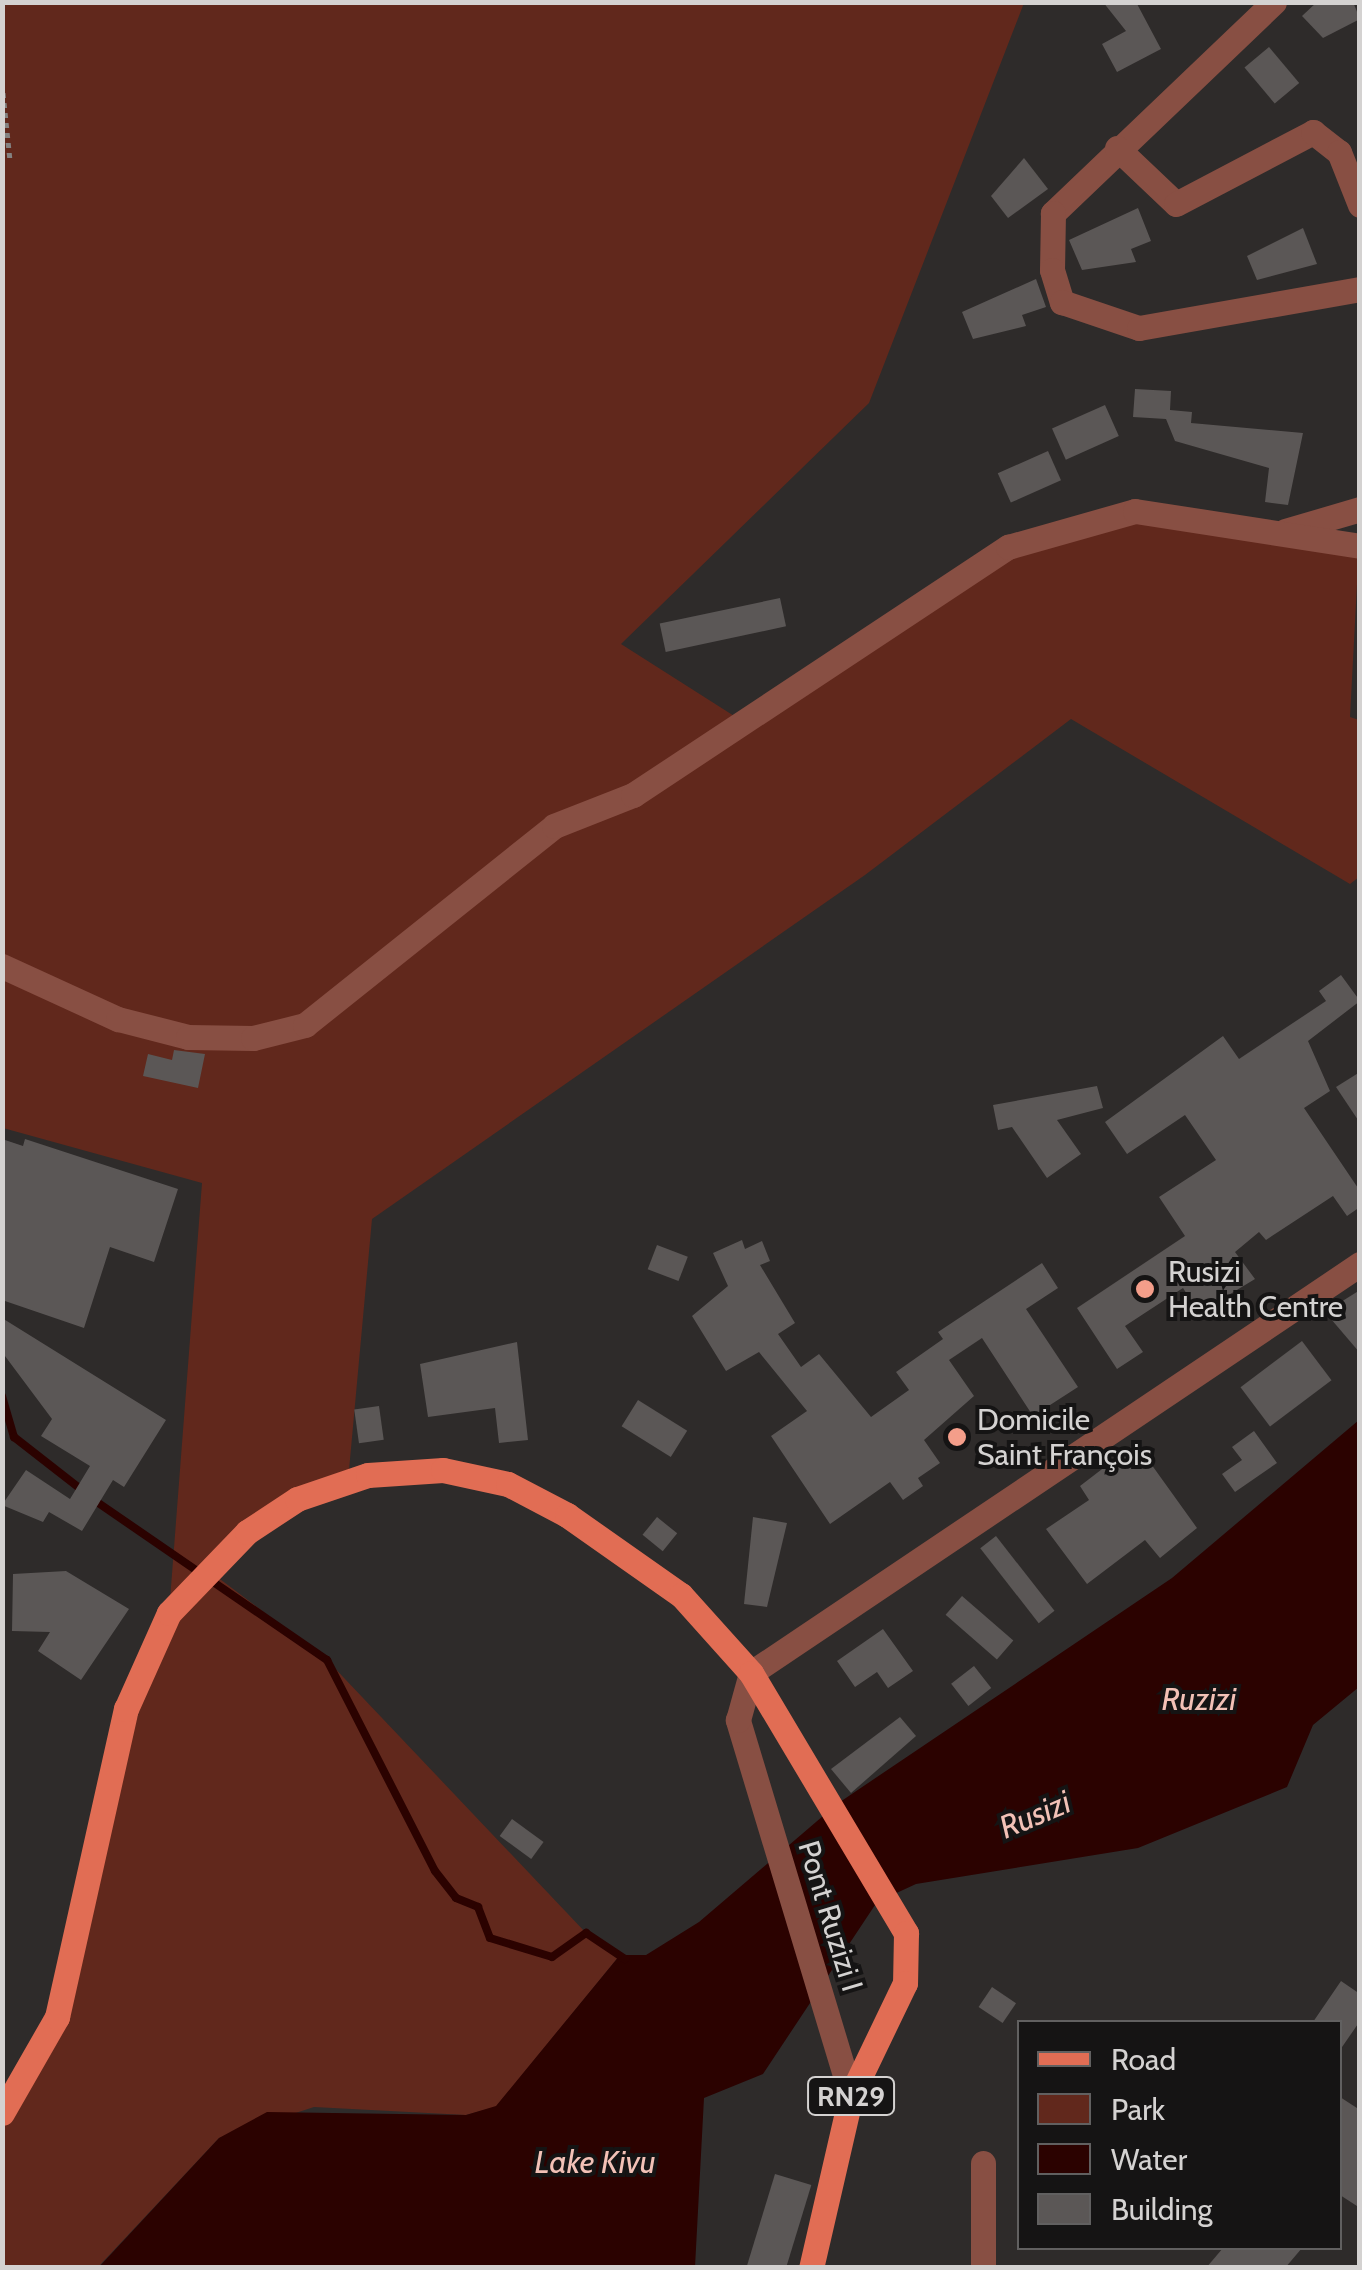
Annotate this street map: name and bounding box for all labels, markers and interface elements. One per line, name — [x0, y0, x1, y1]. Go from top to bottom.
place label: Rusizi Health Centre — [1168, 1254, 1343, 1324]
marker: Rusizi Health Centre — [1132, 1276, 1158, 1302]
place label: Domicile Saint François — [977, 1402, 1152, 1472]
marker: Domicile Saint François — [946, 1426, 968, 1448]
water label: Ruzizi — [1162, 1680, 1236, 1718]
water label: Rusizi — [994, 1783, 1076, 1847]
street label: Pont Ruzizi I — [790, 1836, 870, 1996]
legend — [1017, 2020, 1342, 2250]
text: Road — [1111, 2041, 1176, 2078]
road number: RN29 — [806, 2073, 896, 2119]
text: Park — [1111, 2091, 1165, 2128]
text: Water — [1111, 2141, 1187, 2178]
water label: Lake Kivu — [534, 2143, 656, 2181]
text: Building — [1111, 2191, 1213, 2228]

